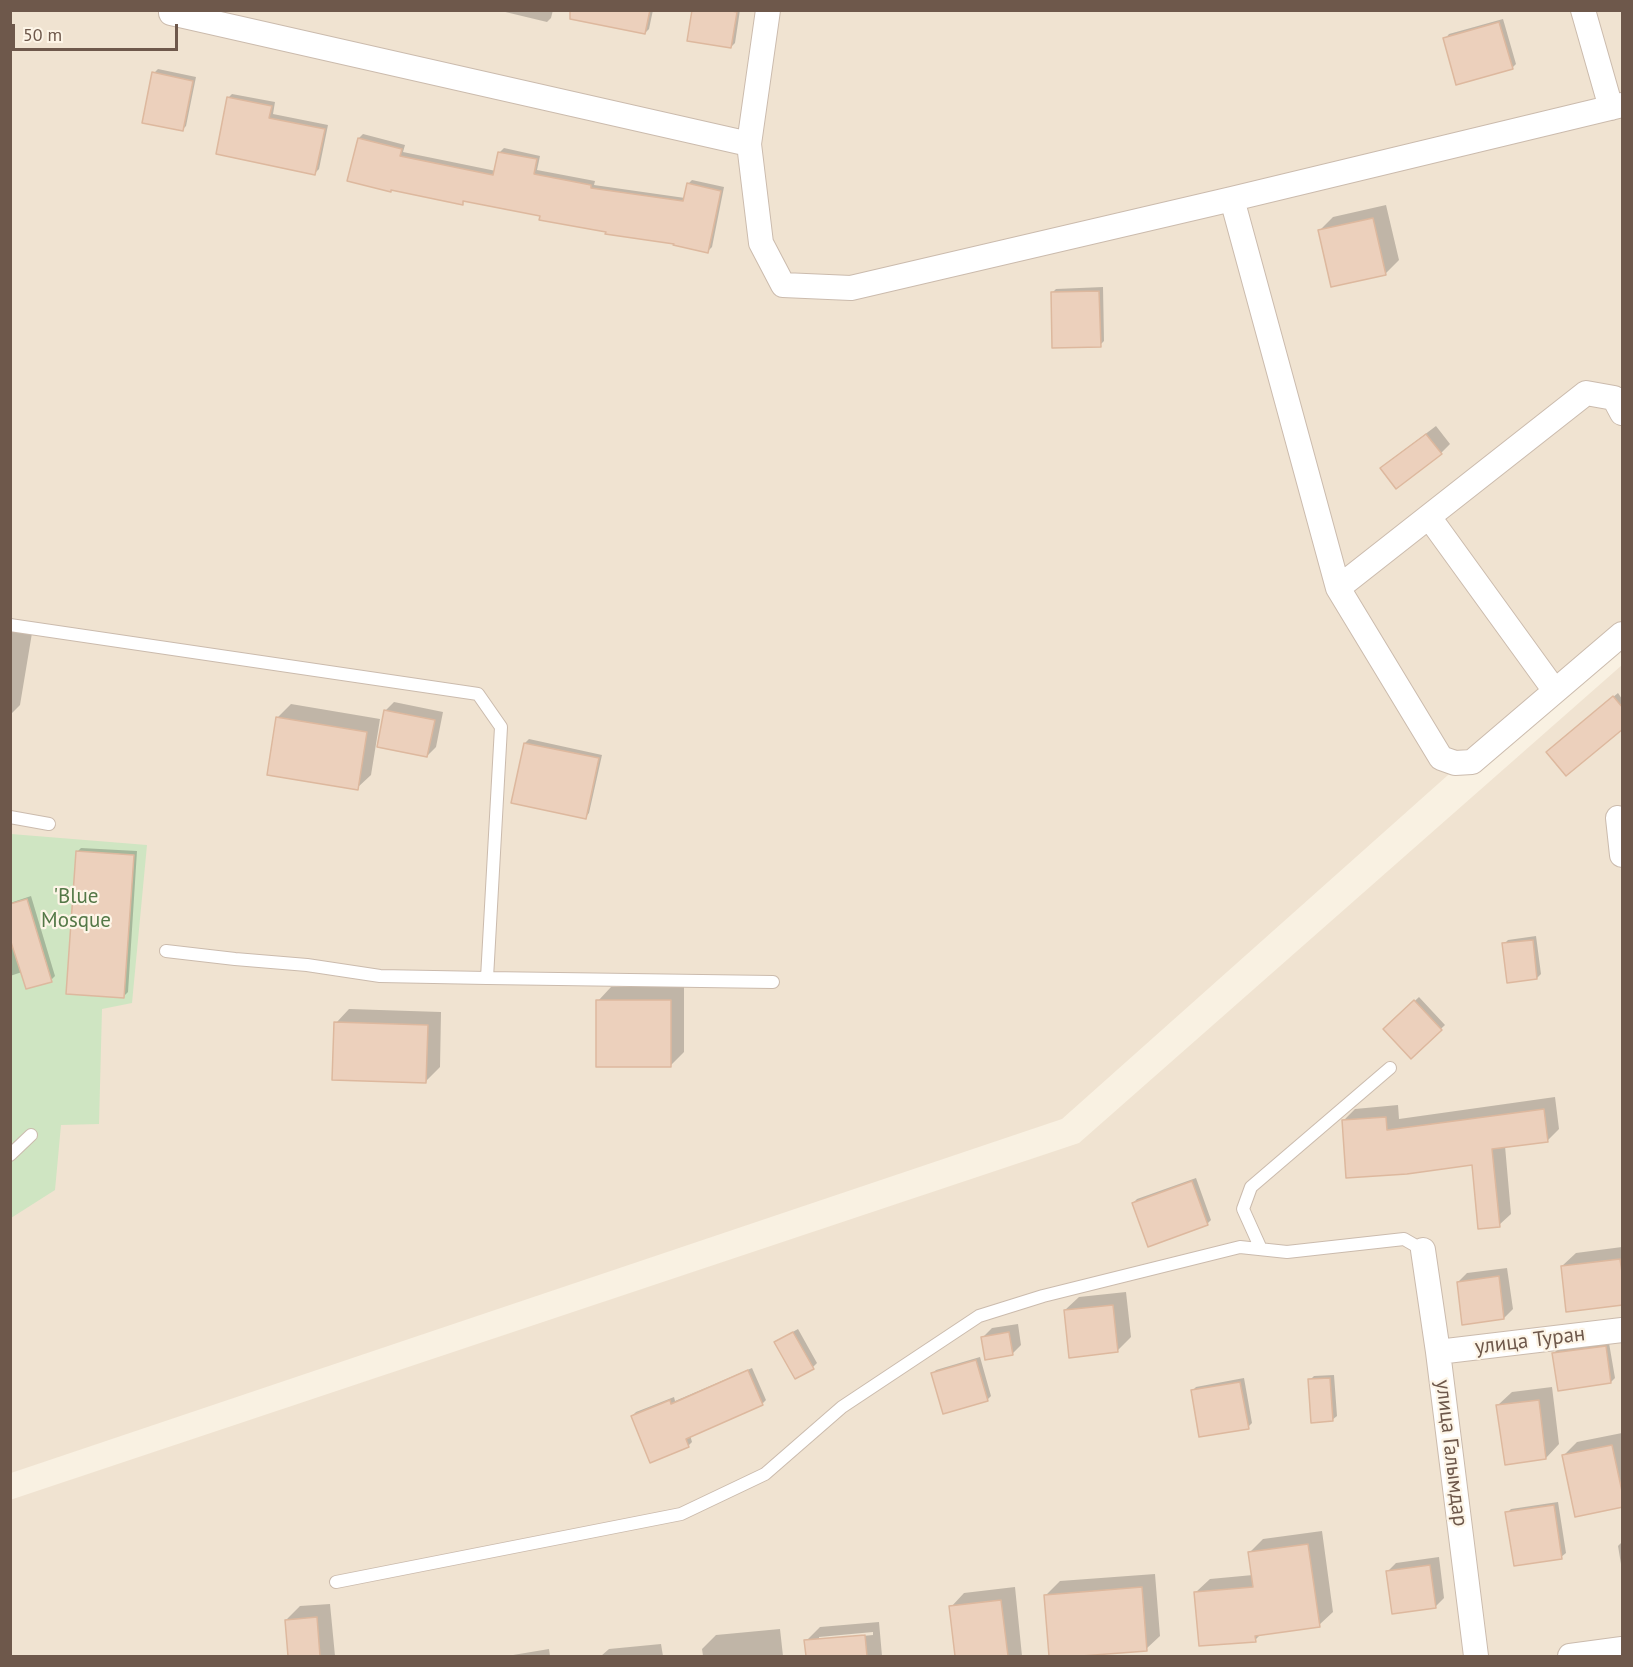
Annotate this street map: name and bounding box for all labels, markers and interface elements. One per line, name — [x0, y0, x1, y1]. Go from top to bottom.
scale bar — [15, 12, 182, 50]
text: 50 m — [23, 23, 62, 46]
park label: 'Blue Mosque — [41, 884, 111, 934]
street label: улица Туран — [1473, 1322, 1587, 1360]
street label: улица Галымдар — [1430, 1378, 1472, 1528]

